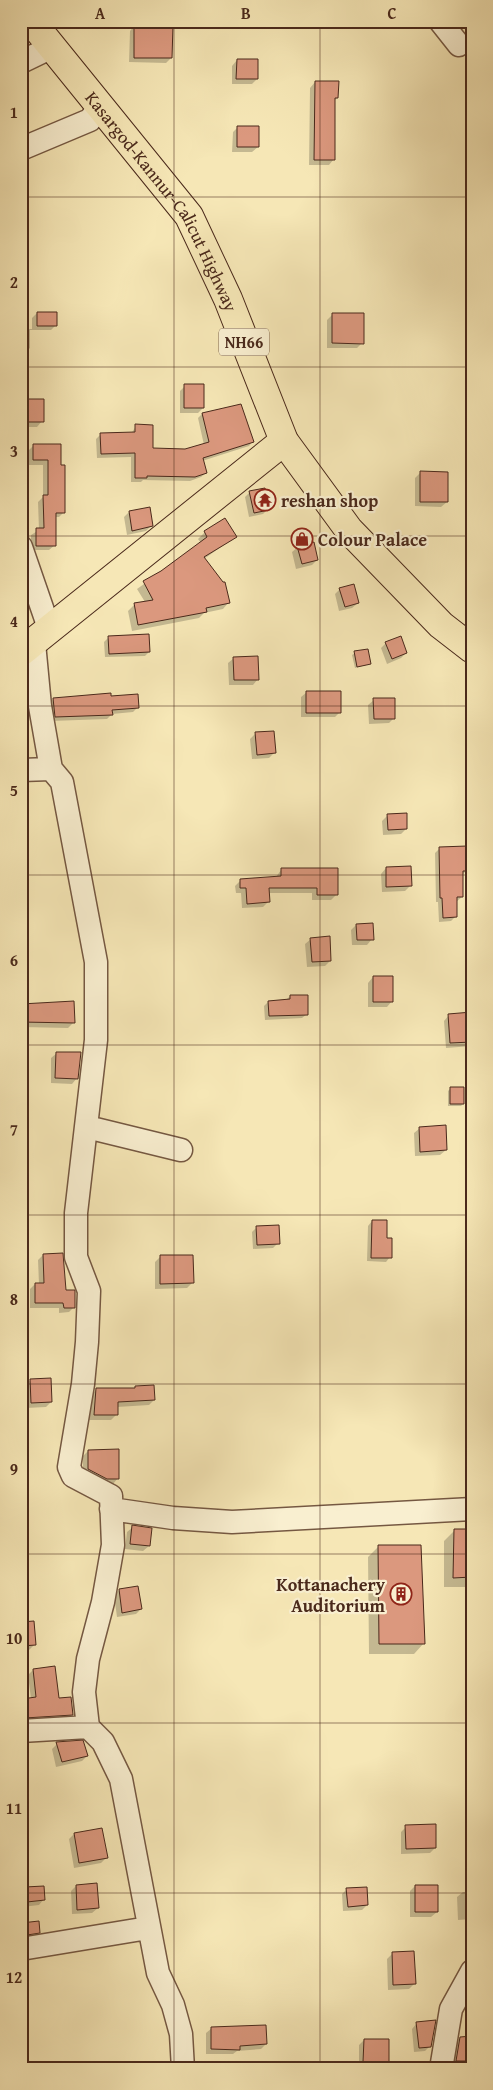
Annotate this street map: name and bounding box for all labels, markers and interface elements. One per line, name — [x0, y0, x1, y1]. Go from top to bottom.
text: A — [95, 1, 106, 25]
text: B — [241, 1, 251, 25]
text: C — [387, 1, 397, 25]
street label: Kasargod-Kannur-Calicut Highway — [79, 85, 245, 315]
text: 1 — [10, 100, 18, 124]
text: 2 — [10, 270, 18, 294]
road number: NH66 — [219, 328, 269, 356]
text: 3 — [10, 439, 18, 463]
place label: reshan shop — [281, 487, 378, 514]
temple icon: reshan shop — [253, 488, 277, 512]
place label: Colour Palace — [318, 526, 427, 553]
shop icon: Colour Palace — [290, 527, 314, 551]
text: 4 — [10, 609, 18, 633]
text: 5 — [10, 778, 18, 802]
text: 6 — [10, 948, 18, 972]
text: 7 — [10, 1117, 18, 1141]
text: 8 — [10, 1287, 18, 1311]
text: 9 — [10, 1457, 18, 1481]
place label: Kottanachery Auditorium — [276, 1571, 386, 1619]
building icon: Kottanachery Auditorium — [389, 1582, 413, 1606]
text: 10 — [6, 1626, 22, 1650]
text: 11 — [6, 1796, 22, 1820]
text: 12 — [6, 1965, 22, 1989]

